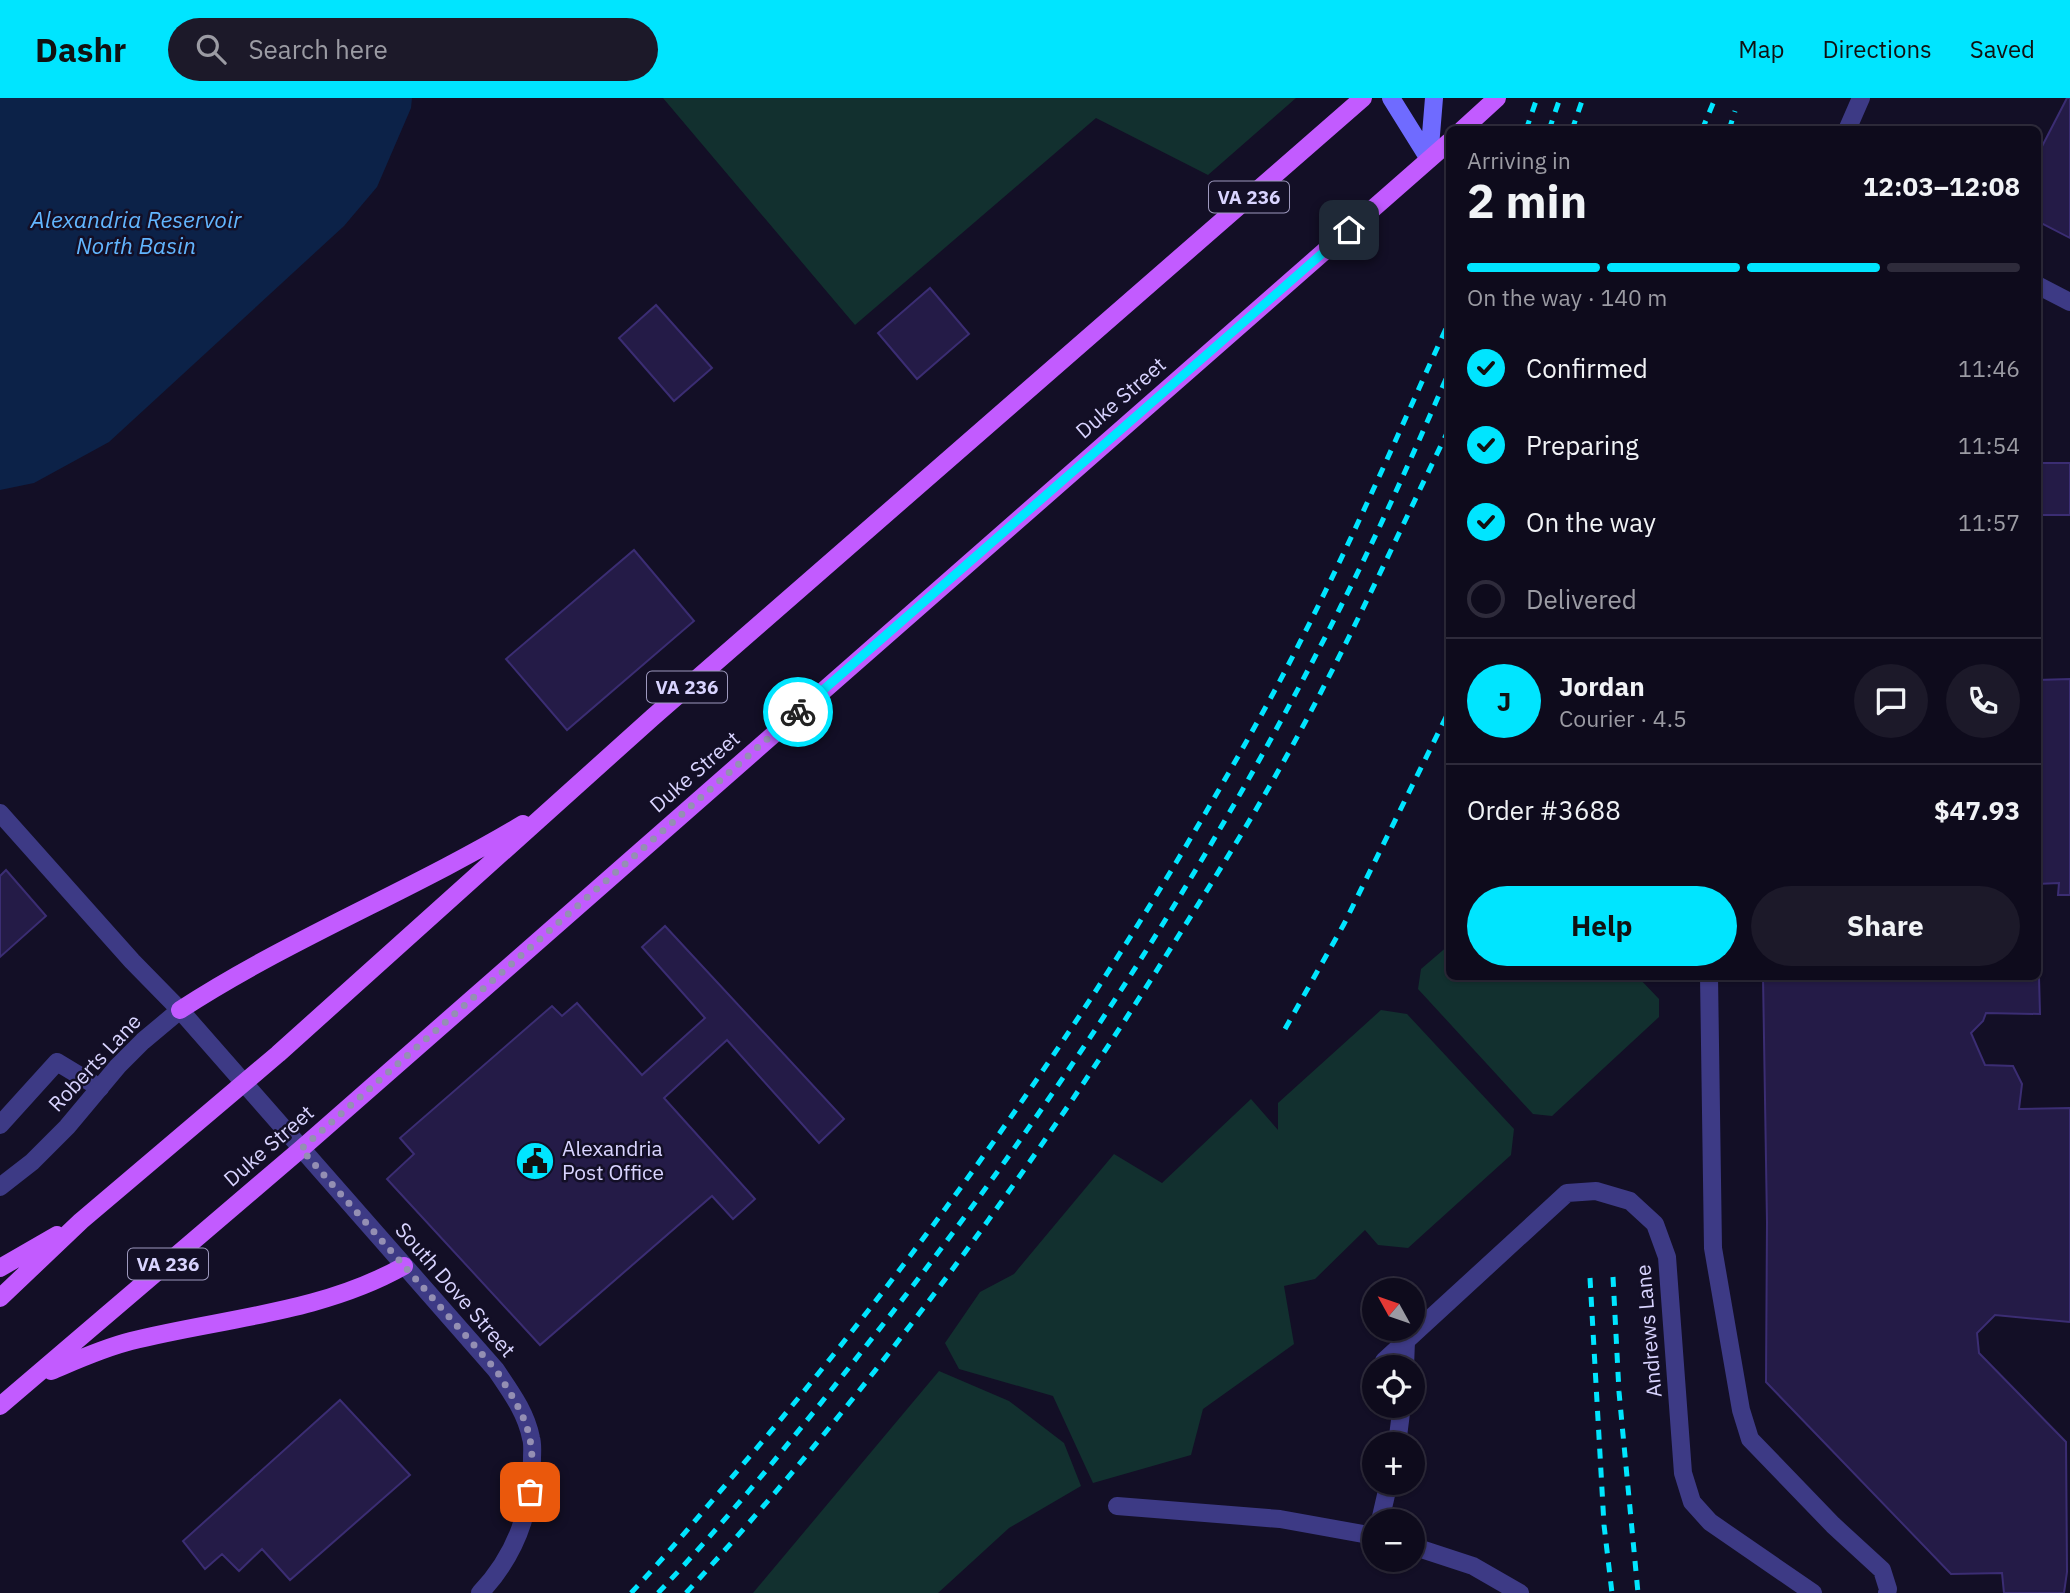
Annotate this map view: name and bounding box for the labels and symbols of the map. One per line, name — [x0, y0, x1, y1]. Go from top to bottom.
road number: VA 236 — [1209, 181, 1289, 212]
pin — [1319, 200, 1379, 260]
water label: Alexandria Reservoir North Basin — [30, 204, 242, 260]
street label: Duke Street — [1069, 350, 1171, 444]
road number: VA 236 — [647, 672, 727, 702]
courier — [763, 677, 833, 747]
street label: Duke Street — [643, 724, 745, 818]
street label: Roberts Lane — [42, 1007, 147, 1117]
street label: Duke Street — [217, 1098, 319, 1192]
place label: Alexandria Post Office — [562, 1134, 664, 1186]
public building icon: Alexandria Post Office — [514, 1140, 556, 1182]
street label: South Dove Street — [389, 1216, 522, 1363]
road number: VA 236 — [128, 1248, 208, 1280]
street label: Andrews Lane — [1628, 1264, 1668, 1399]
north arrow — [1362, 1278, 1424, 1340]
pin — [500, 1462, 560, 1522]

